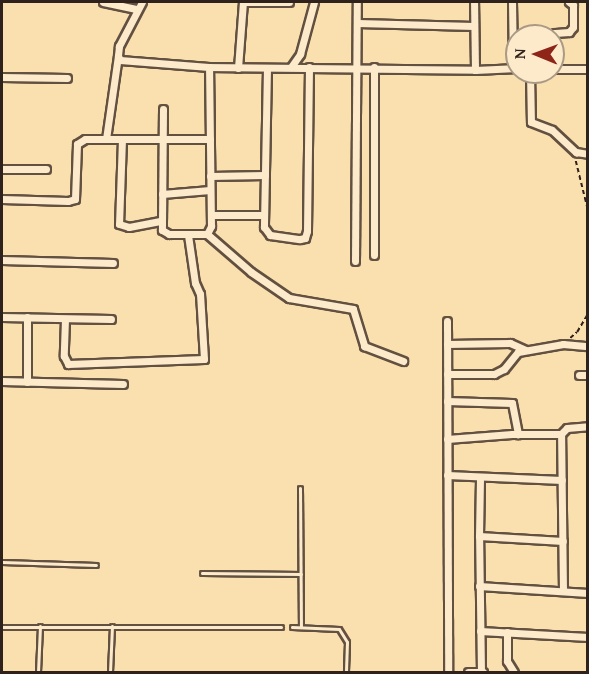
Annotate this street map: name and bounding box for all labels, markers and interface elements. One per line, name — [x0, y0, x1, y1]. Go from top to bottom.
north arrow — [505, 24, 565, 84]
text: N — [507, 48, 531, 59]

